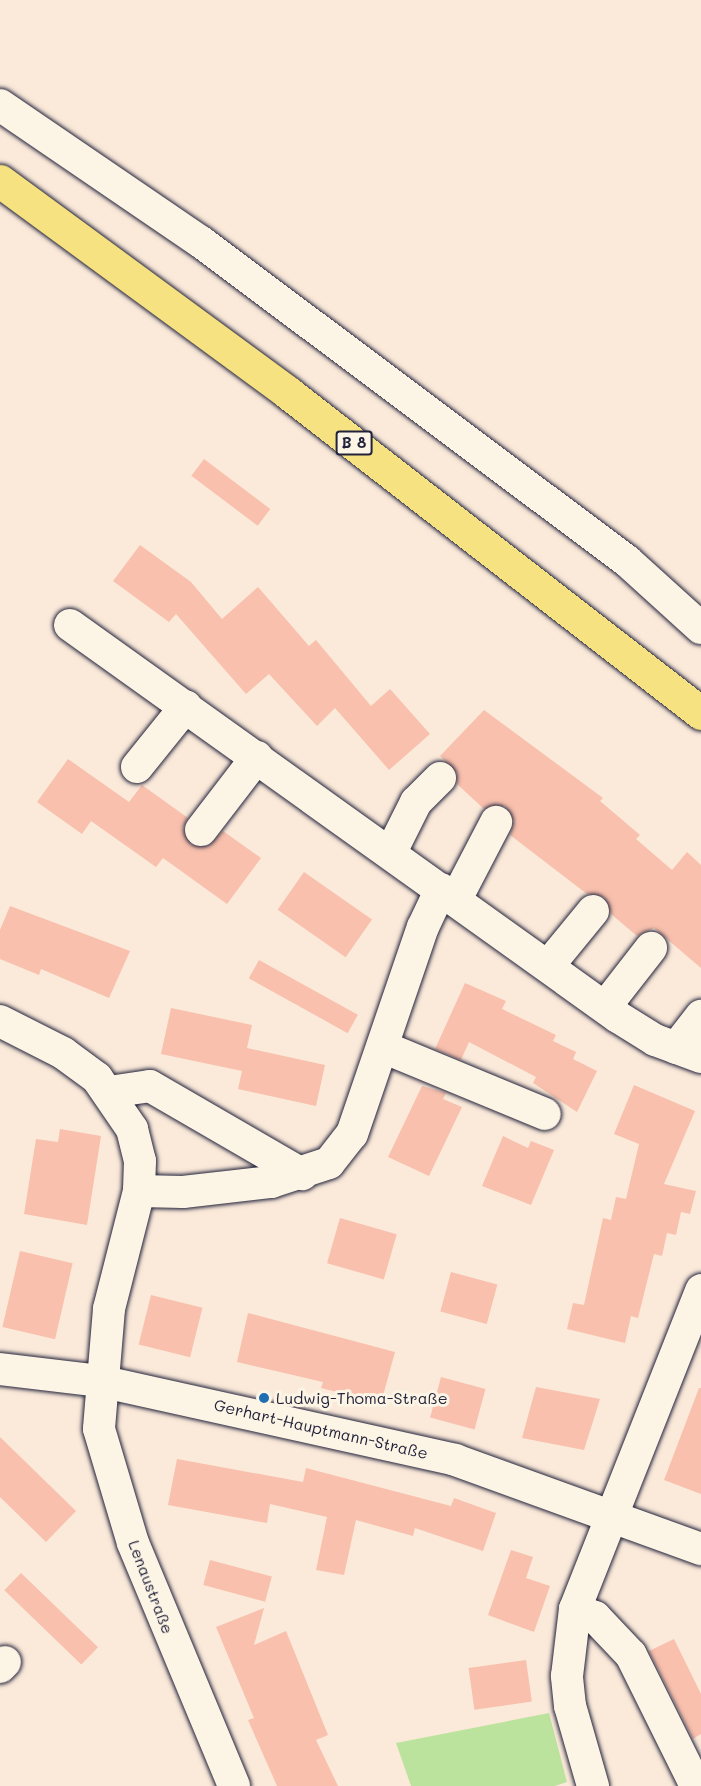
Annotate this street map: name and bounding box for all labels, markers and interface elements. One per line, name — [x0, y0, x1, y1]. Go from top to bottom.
road number: B 8 — [334, 431, 374, 455]
place label: Ludwig-Thoma-Straße — [276, 1388, 448, 1408]
marker: Ludwig-Thoma-Straße — [257, 1391, 271, 1405]
street label: Gerhart-Hauptmann-Straße — [212, 1395, 430, 1463]
street label: Lenaustraße — [124, 1537, 178, 1637]

